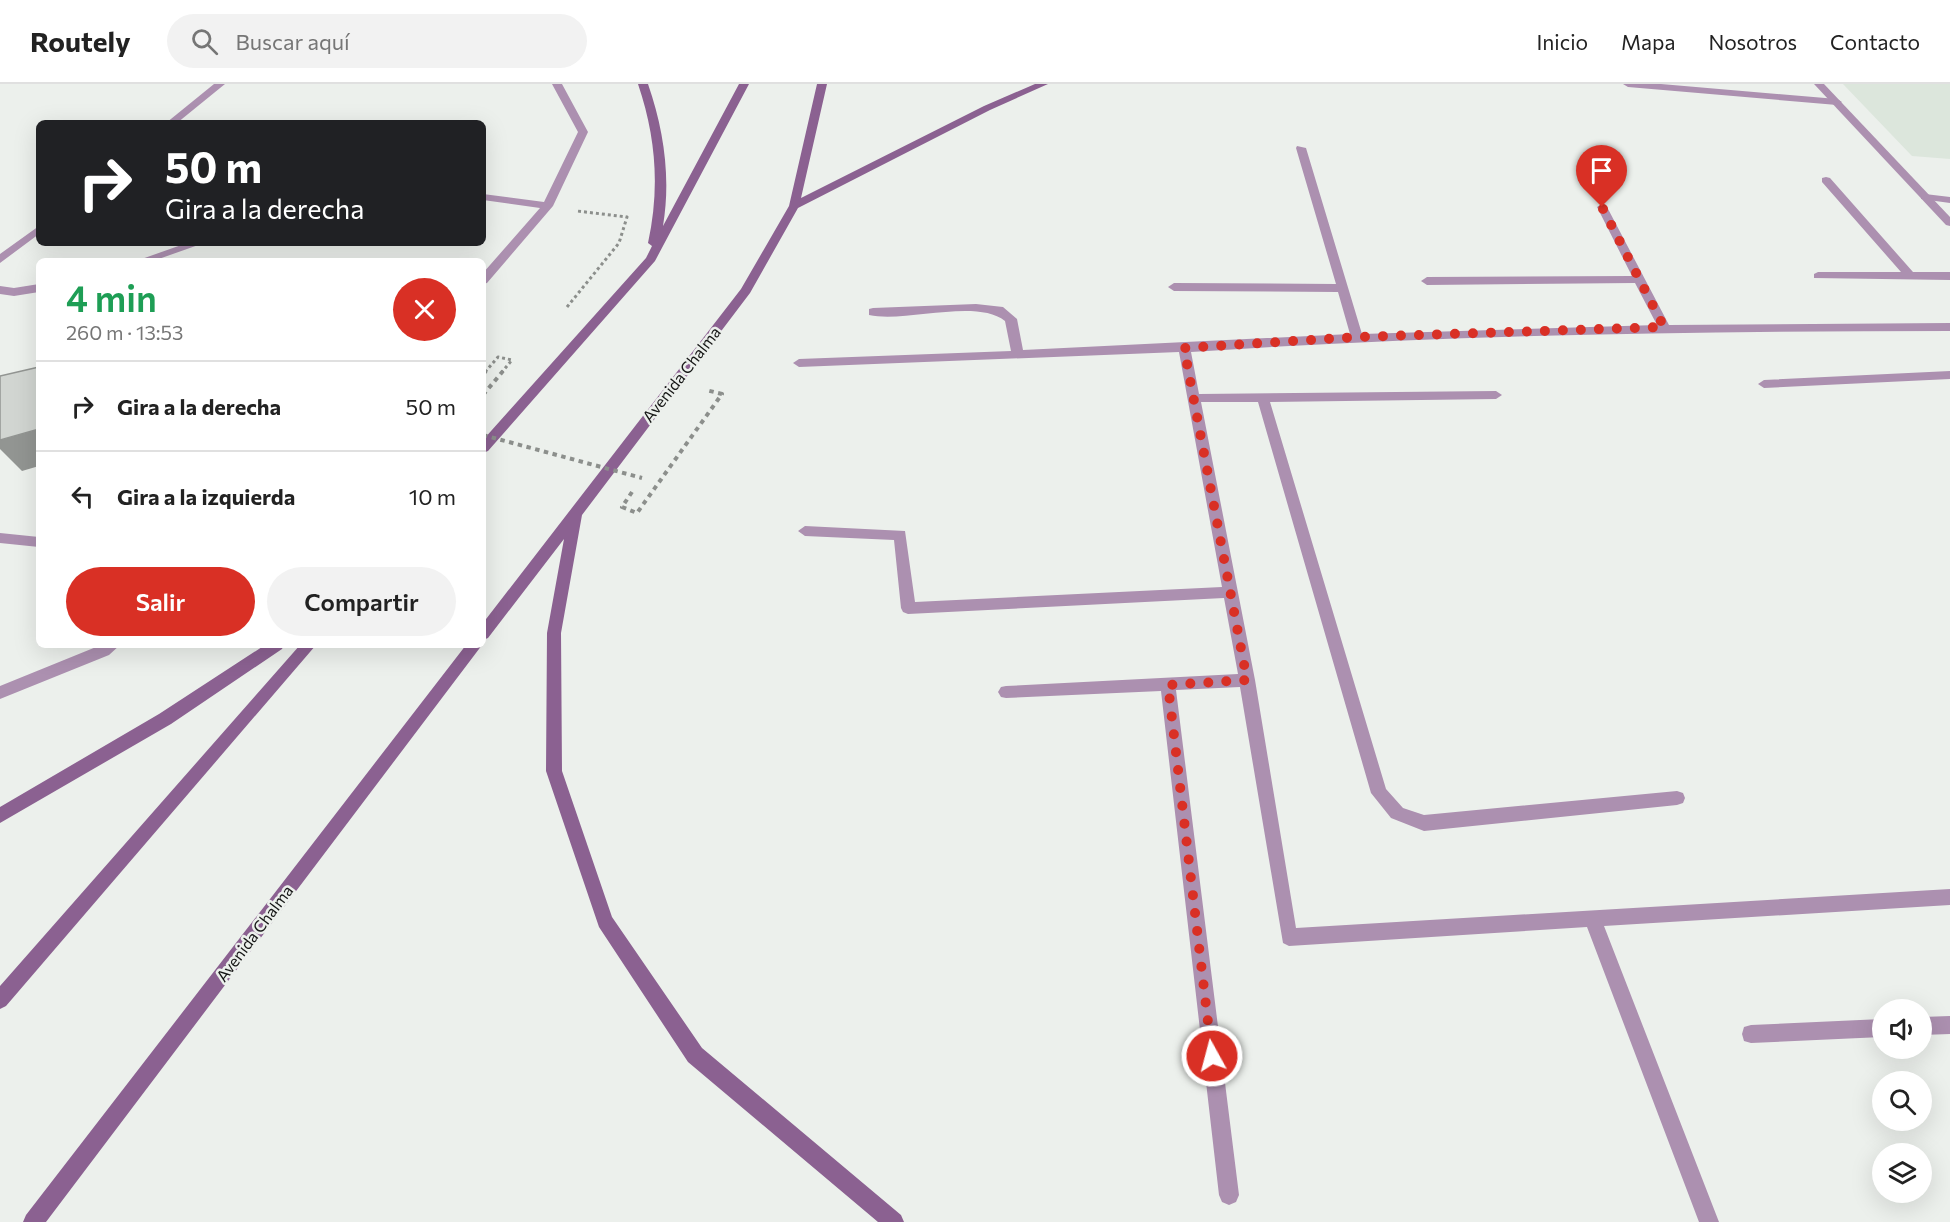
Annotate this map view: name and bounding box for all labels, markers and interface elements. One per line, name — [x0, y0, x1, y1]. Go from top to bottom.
search box — [167, 14, 587, 68]
text: Routely — [30, 24, 131, 58]
icon: search — [188, 25, 221, 58]
text: Buscar aquí — [236, 28, 350, 55]
text: Inicio — [1536, 29, 1588, 54]
text: Mapa — [1621, 29, 1675, 54]
text: Nosotros — [1708, 29, 1797, 54]
text: Contacto — [1830, 29, 1920, 54]
text: 50 m — [165, 140, 262, 192]
icon: right — [66, 144, 144, 222]
pin — [1576, 145, 1627, 207]
icon: arrive — [1585, 154, 1618, 187]
text: Gira a la derecha — [165, 192, 364, 225]
text: 4 min — [66, 275, 157, 319]
button: close — [393, 278, 456, 341]
text: 260 m · 13:53 — [66, 320, 183, 344]
street label: Avenida Chalma — [638, 323, 724, 425]
icon: right — [66, 390, 99, 423]
text: Gira a la derecha — [117, 393, 281, 420]
text: 50 m — [406, 393, 456, 420]
icon: left — [66, 480, 99, 513]
text: Gira a la izquierda — [117, 483, 295, 510]
text: 10 m — [409, 483, 456, 510]
button: Salir — [66, 567, 255, 636]
button: Compartir — [267, 567, 456, 636]
street label: Avenida Chalma — [212, 881, 296, 985]
map controls — [1872, 999, 1932, 1203]
button: sound — [1872, 999, 1932, 1059]
position arrow — [1180, 1024, 1244, 1088]
button: search — [1872, 1071, 1932, 1131]
button: layers — [1872, 1143, 1932, 1203]

